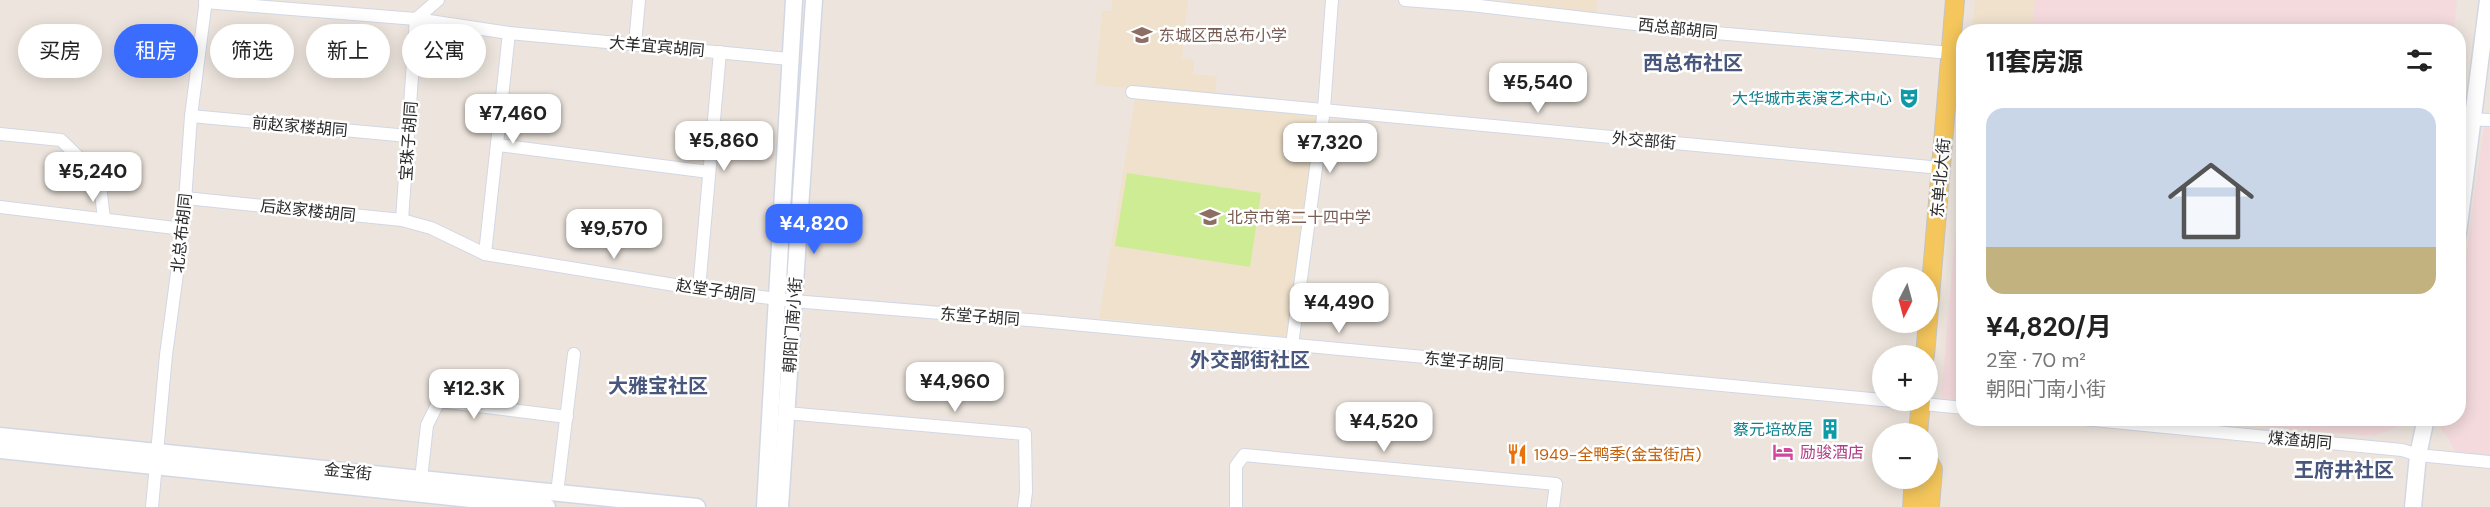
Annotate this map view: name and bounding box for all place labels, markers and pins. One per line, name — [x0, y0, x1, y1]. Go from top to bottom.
school or university icon: 东城区西总布小学 — [1130, 23, 1154, 47]
place label: 东城区西总布小学 — [1159, 25, 1287, 46]
pin: ¥5,540 — [1489, 63, 1587, 114]
theatre icon: 大华城市表演艺术中心 — [1897, 86, 1921, 110]
place label: 大华城市表演艺术中心 — [1732, 88, 1892, 109]
pin: ¥7,460 — [464, 94, 562, 145]
pin: ¥5,860 — [675, 121, 773, 172]
pin: ¥7,320 — [1281, 123, 1379, 174]
pin: ¥5,240 — [44, 152, 142, 203]
pin: ¥4,820 — [765, 204, 863, 255]
school or university icon: 北京市第二十四中学 — [1198, 205, 1222, 229]
place label: 北京市第二十四中学 — [1227, 207, 1371, 228]
pin: ¥9,570 — [565, 209, 663, 260]
pin: ¥4,490 — [1290, 283, 1388, 334]
pin: ¥4,960 — [906, 362, 1004, 413]
pin: ¥12.3K — [425, 369, 523, 420]
pin: ¥4,520 — [1335, 402, 1433, 453]
building icon: 蔡元培故居 — [1818, 417, 1842, 441]
place label: 蔡元培故居 — [1733, 419, 1813, 440]
hotel icon: 励骏酒店 — [1771, 440, 1795, 464]
restaurant icon: 1949-全鸭季(金宝街店) — [1505, 442, 1529, 466]
place label: 励骏酒店 — [1800, 442, 1864, 463]
place label: 1949-全鸭季(金宝街店) — [1534, 444, 1701, 465]

